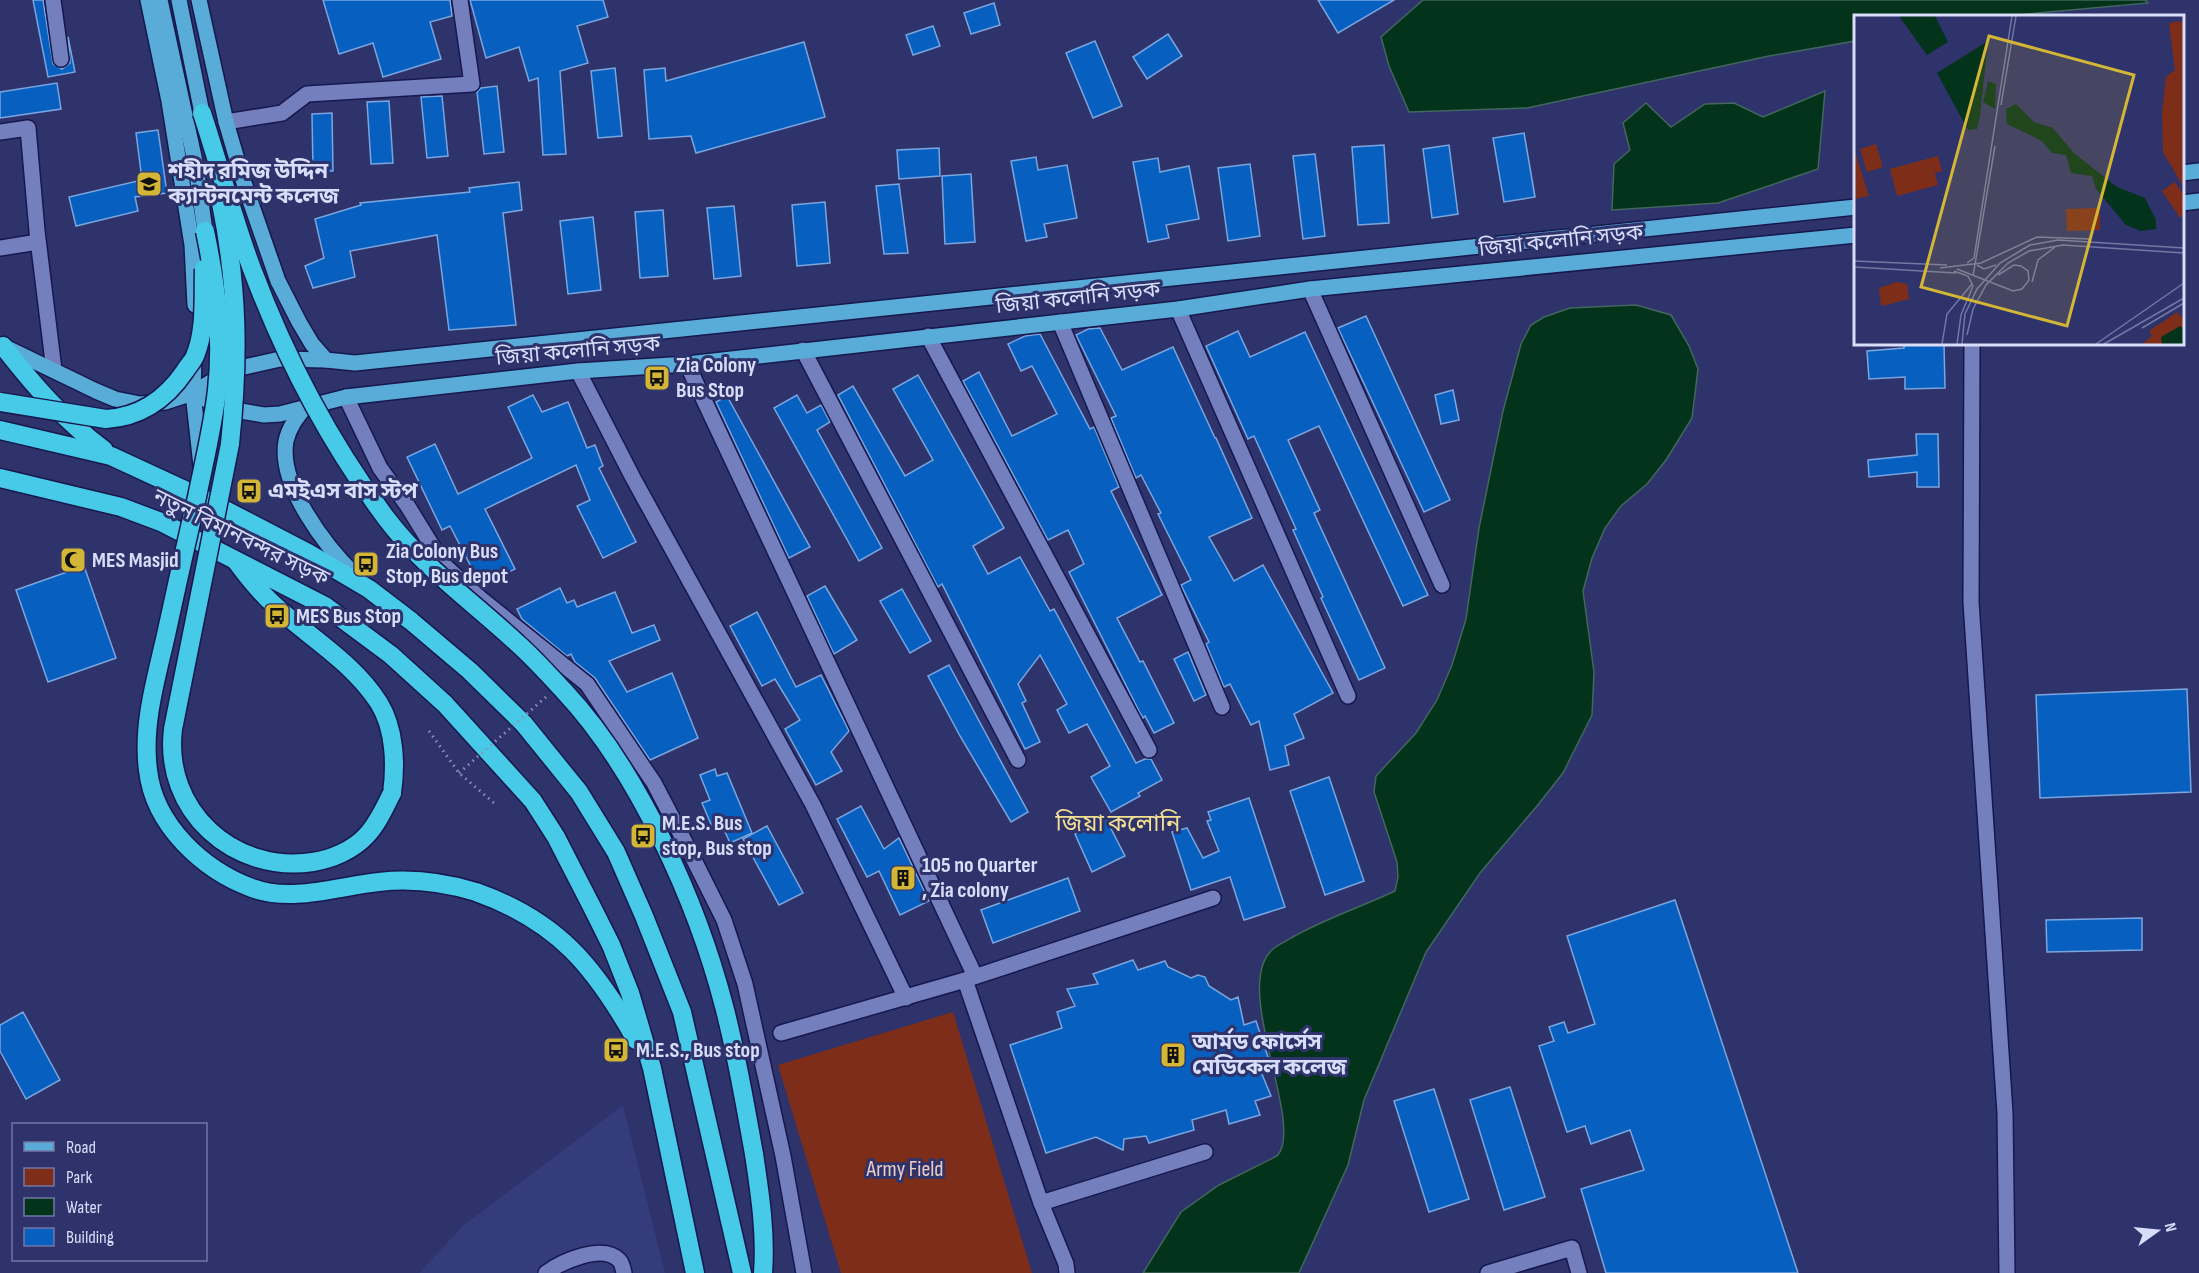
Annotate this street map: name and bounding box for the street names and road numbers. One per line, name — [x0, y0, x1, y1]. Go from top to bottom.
street label: জিয়া কলোনি সড়ক — [1476, 219, 1645, 263]
street label: জিয়া কলোনি সড়ক — [993, 276, 1162, 320]
street label: জিয়া কলোনি সড়ক — [493, 330, 662, 372]
street label: নতুন বিমানবন্দর সড়ক — [148, 483, 334, 592]

